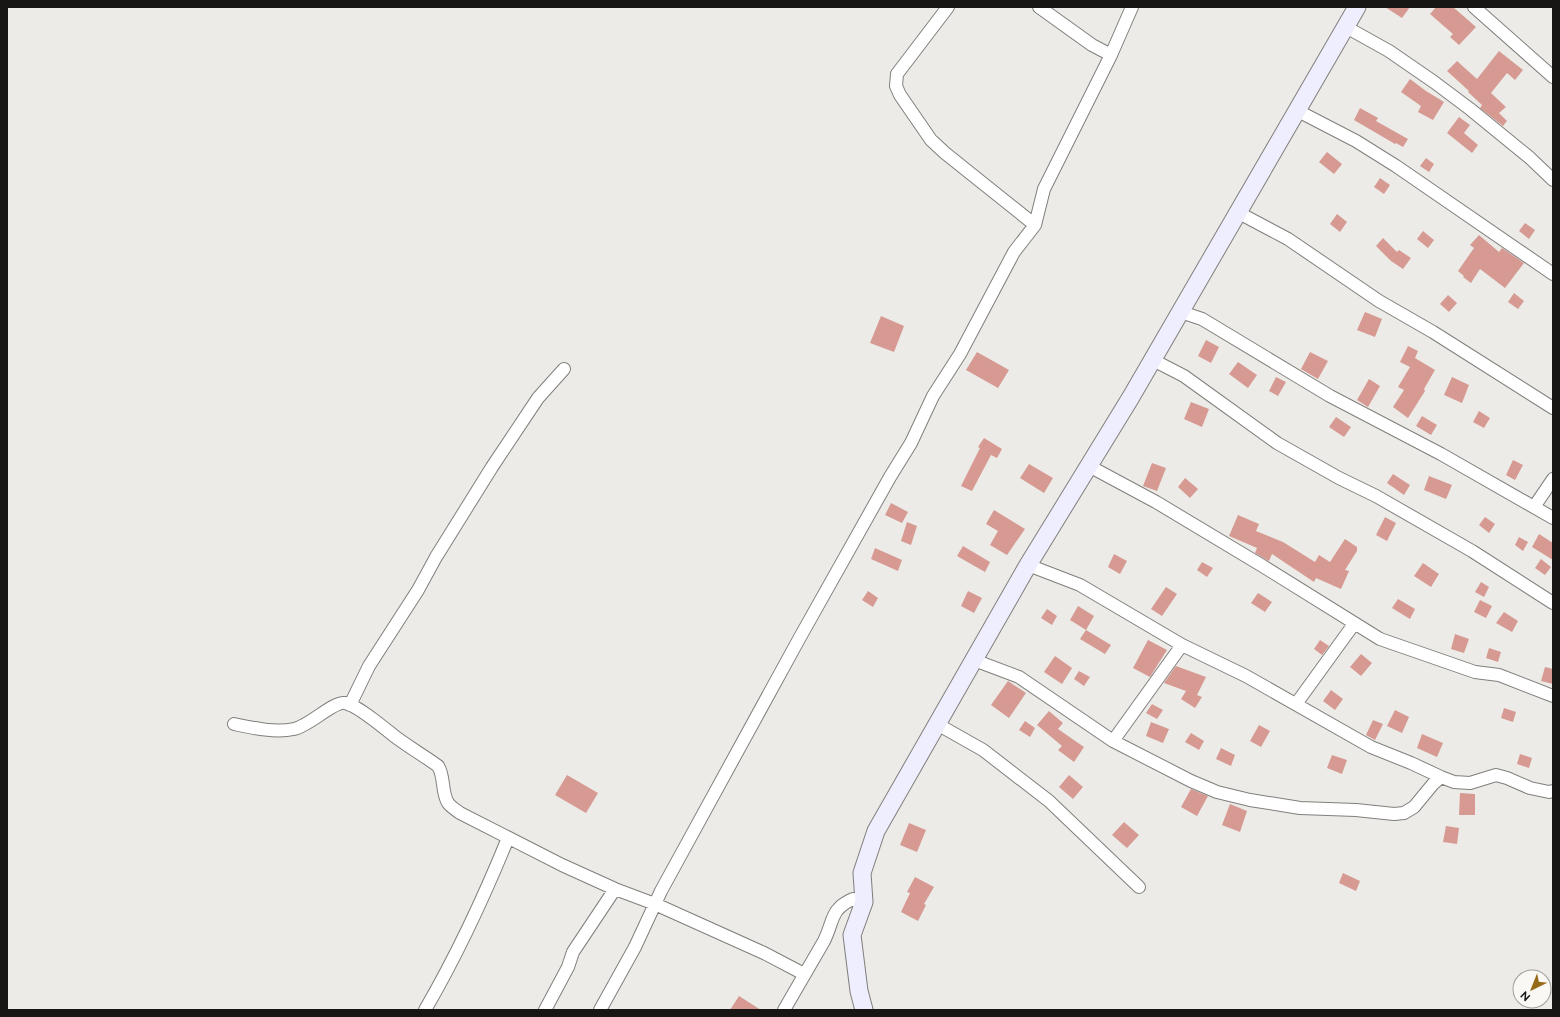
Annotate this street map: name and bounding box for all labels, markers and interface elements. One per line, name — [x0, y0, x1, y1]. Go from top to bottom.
north arrow — [1512, 969, 1552, 1009]
text: N — [1518, 988, 1533, 1004]

